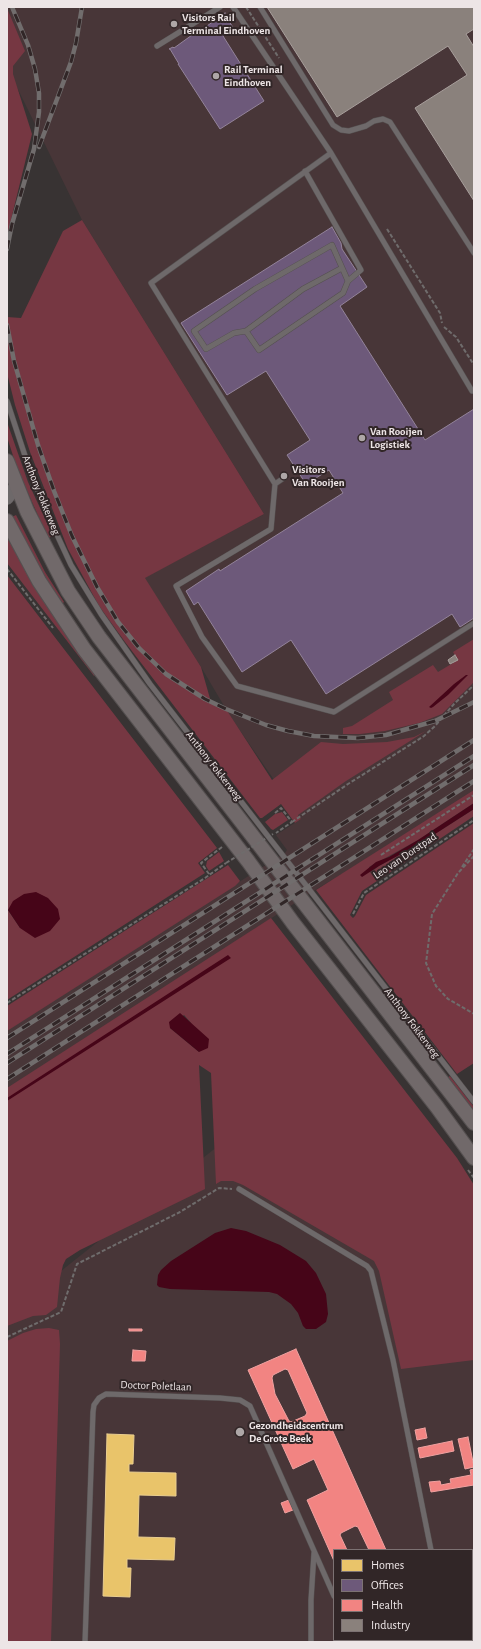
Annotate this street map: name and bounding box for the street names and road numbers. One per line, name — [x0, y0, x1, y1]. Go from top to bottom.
street label: Anthony Fokkerweg — [19, 453, 63, 537]
street label: Anthony Fokkerweg — [183, 729, 245, 803]
street label: Leo van Dorstpad — [371, 830, 439, 882]
street label: Anthony Fokkerweg — [381, 985, 443, 1061]
street label: Doctor Poletlaan — [120, 1378, 192, 1394]

